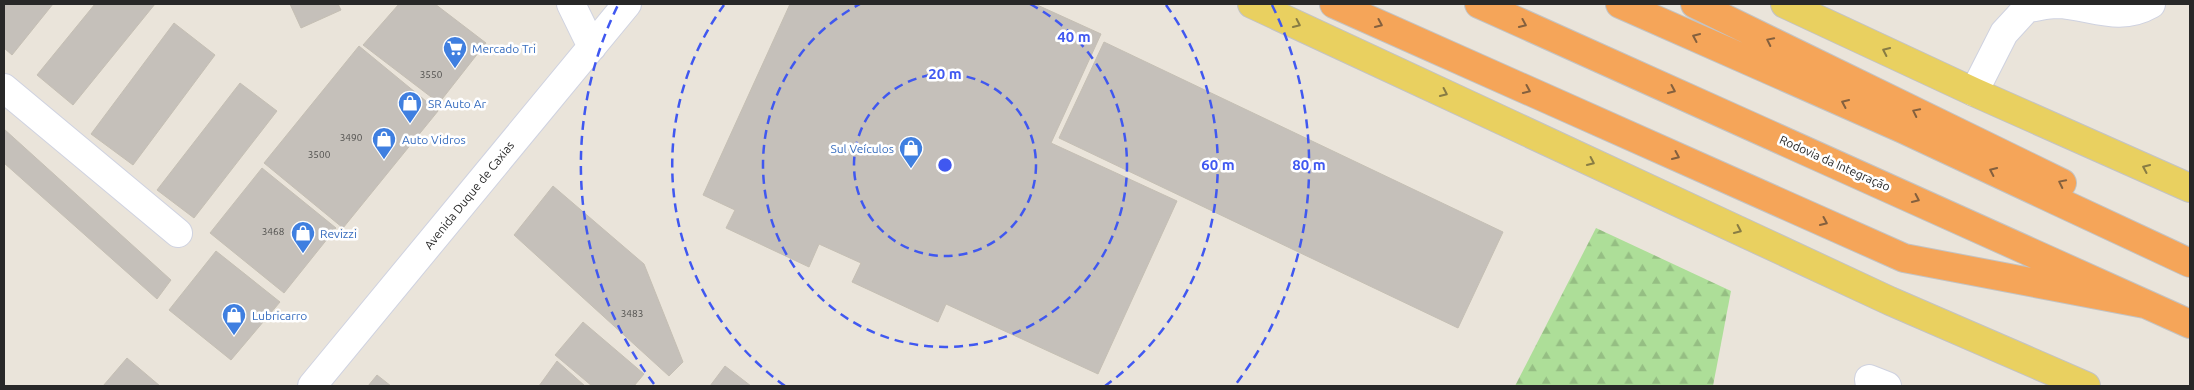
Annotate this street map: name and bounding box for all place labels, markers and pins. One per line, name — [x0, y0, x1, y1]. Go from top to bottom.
supermarket icon: Mercado Tri — [442, 35, 468, 69]
place label: Mercado Tri — [472, 42, 536, 55]
shop icon: SR Auto Ar — [397, 90, 423, 124]
place label: SR Auto Ar — [428, 97, 486, 110]
shop icon: Auto Vidros — [371, 126, 397, 160]
place label: Auto Vidros — [402, 133, 466, 146]
shop icon: Sul Veículos — [898, 135, 924, 169]
place label: Sul Veículos — [830, 142, 894, 155]
centre of rings — [936, 156, 954, 174]
shop icon: Revizzi — [290, 220, 316, 254]
place label: Revizzi — [320, 227, 357, 240]
shop icon: Lubricarro — [221, 302, 247, 336]
place label: Lubricarro — [252, 309, 307, 322]

